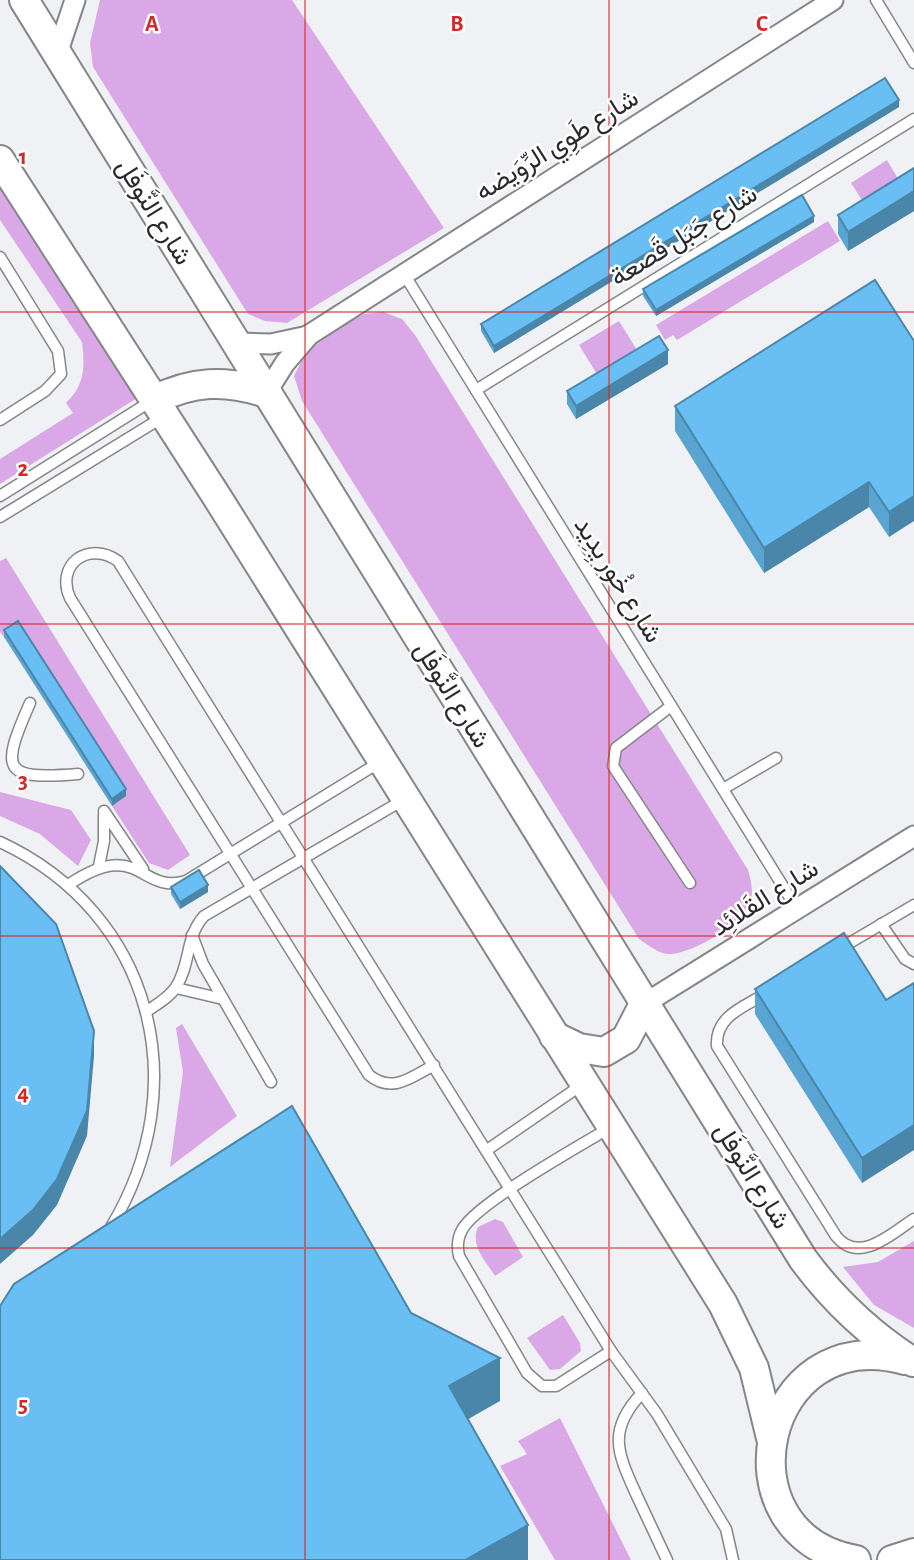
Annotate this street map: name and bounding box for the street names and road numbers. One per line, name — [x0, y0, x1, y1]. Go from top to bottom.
street label: شارع طَوِي الرِّوَيضه — [470, 83, 647, 211]
street label: شارع النَّوفَل — [108, 152, 200, 272]
street label: شارع جَبَل قَصعة — [605, 178, 764, 295]
street label: شارع خُور يِدِيد — [564, 511, 669, 651]
street label: شارع النَّوفَل — [406, 635, 498, 755]
street label: شارع القَلائِد — [707, 855, 825, 944]
street label: شارع النَّوفَل — [706, 1116, 798, 1236]

